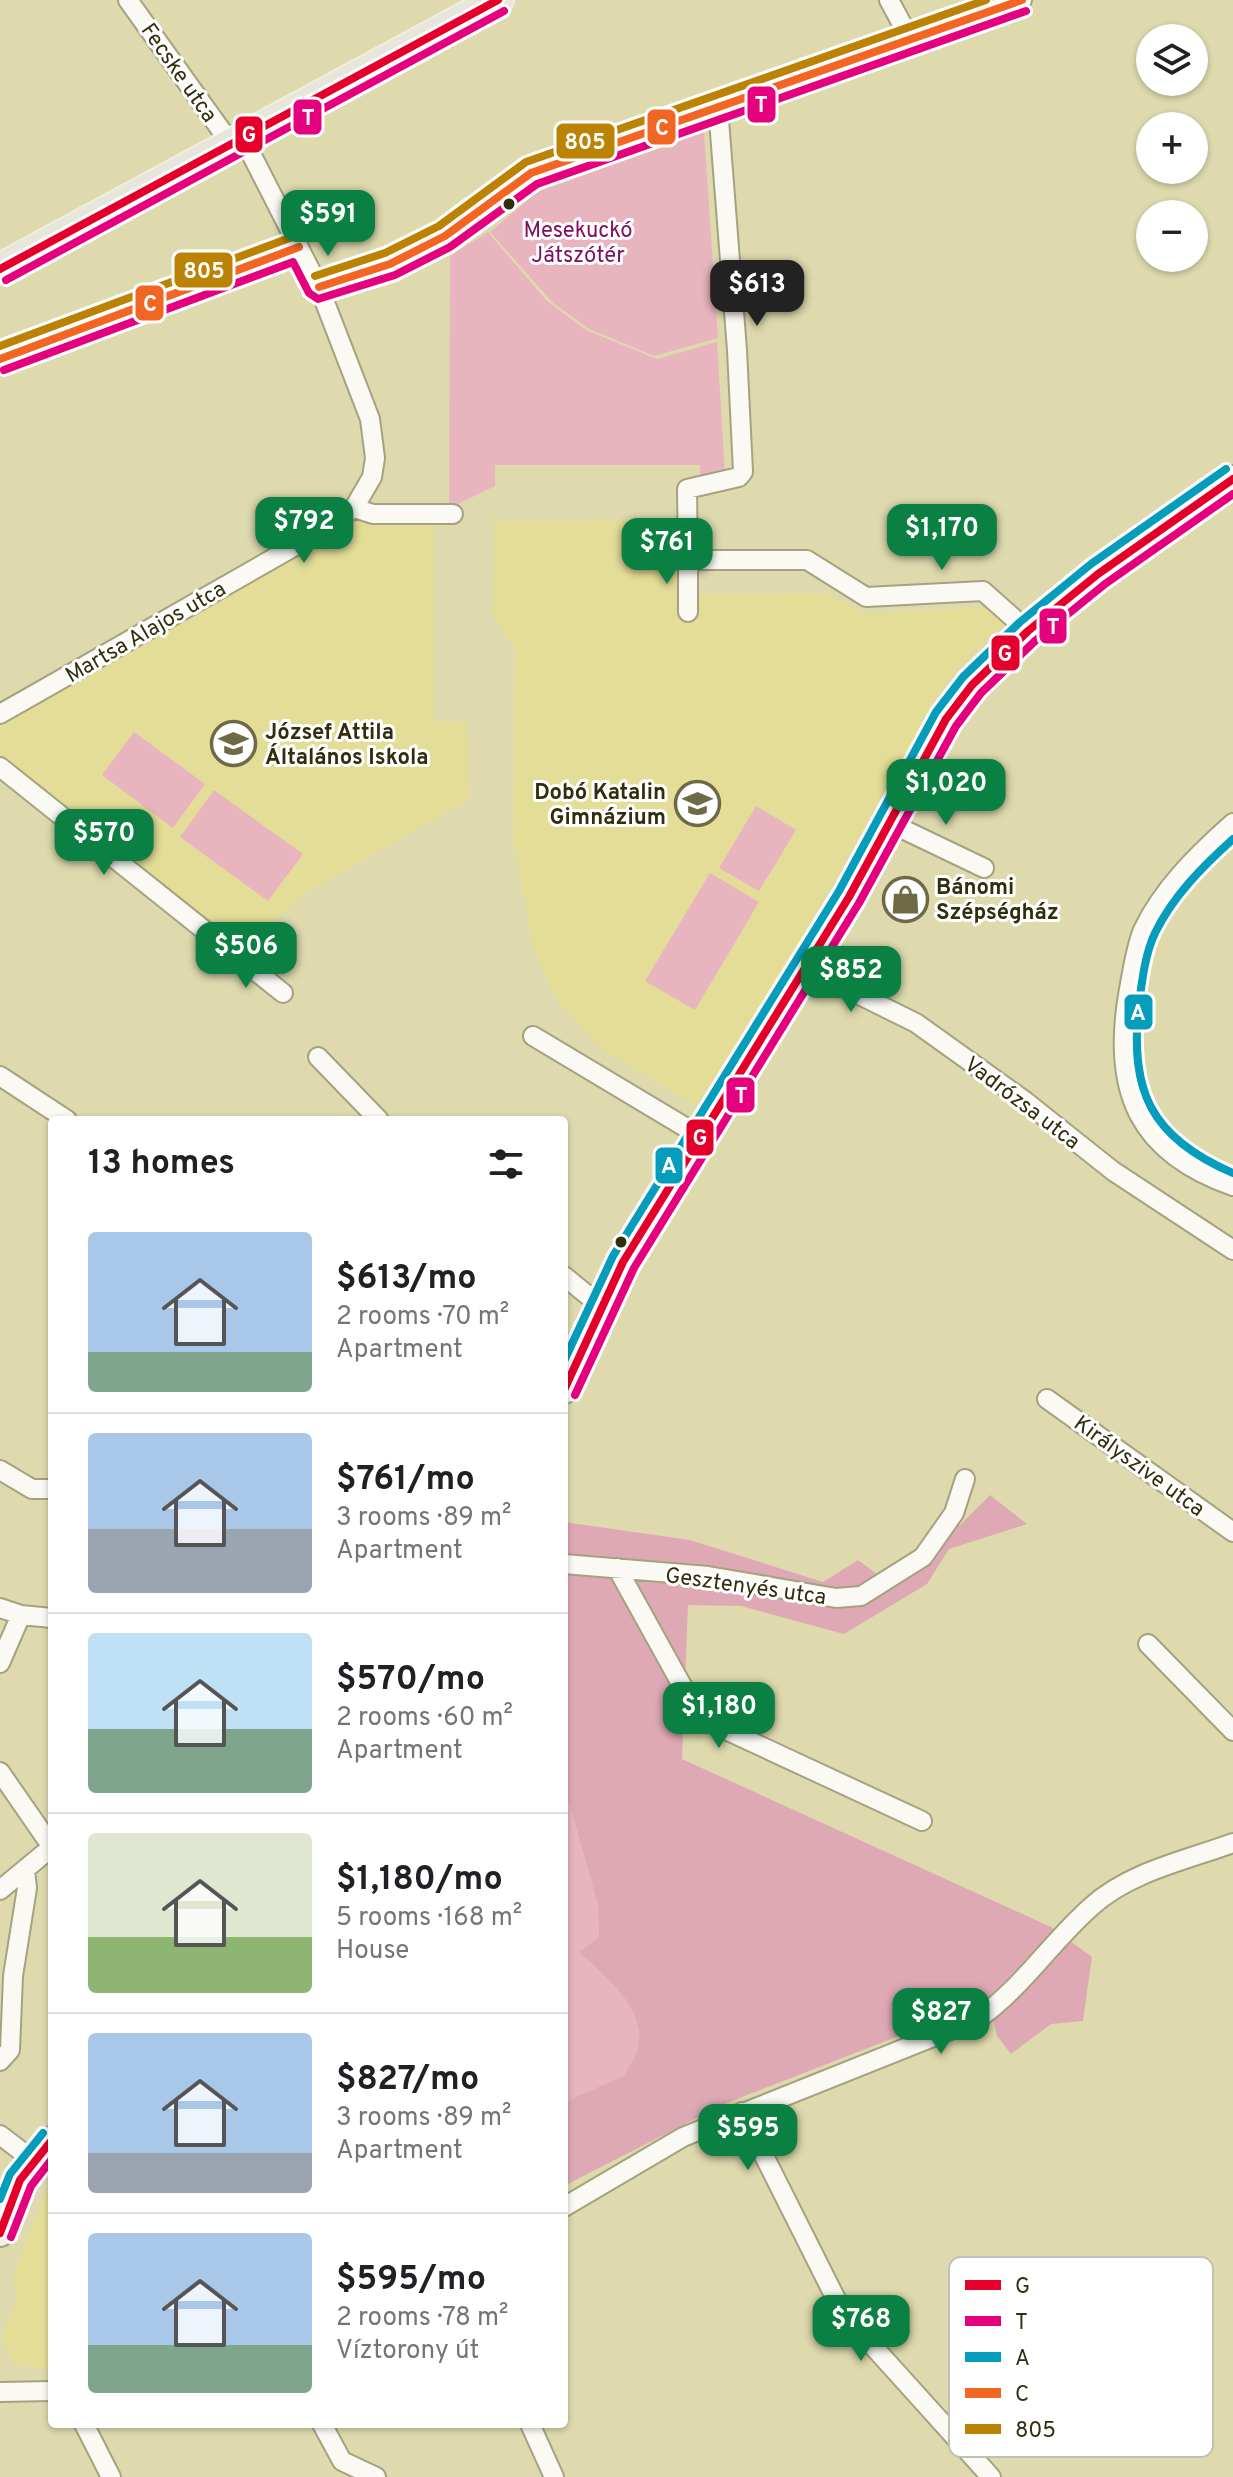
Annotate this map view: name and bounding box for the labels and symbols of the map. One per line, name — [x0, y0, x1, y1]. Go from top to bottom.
street label: Fecske utca — [134, 19, 222, 128]
line badge: T — [746, 85, 777, 124]
text: T — [754, 93, 768, 120]
line badge: T — [292, 98, 323, 136]
text: T — [301, 106, 315, 133]
line badge: C — [646, 108, 677, 146]
line badge: G — [234, 115, 264, 154]
text: C — [655, 116, 669, 143]
line badge: 805 — [555, 122, 616, 160]
text: G — [242, 123, 257, 150]
text: 805 — [564, 130, 606, 157]
pin: $591 — [281, 190, 375, 258]
unlabelled marker — [501, 196, 517, 212]
park label: Mesekuckó Játszótér — [523, 218, 633, 270]
line badge: 805 — [173, 251, 234, 289]
text: 805 — [183, 259, 225, 286]
pin: $613 — [710, 260, 804, 328]
line badge: C — [134, 284, 165, 322]
text: C — [143, 292, 157, 319]
pin: $792 — [257, 497, 351, 565]
pin: $1,170 — [877, 504, 1007, 572]
pin: $761 — [620, 518, 714, 586]
street label: Martsa Alajos utca — [61, 576, 231, 690]
line badge: T — [1038, 607, 1068, 645]
text: T — [1046, 615, 1060, 642]
line badge: G — [990, 634, 1021, 672]
text: G — [998, 642, 1013, 669]
school or university icon: József Attila Általános Iskola — [210, 720, 258, 768]
place label: József Attila Általános Iskola — [265, 720, 429, 772]
pin: $1,020 — [881, 759, 1011, 827]
place label: Dobó Katalin Gimnázium — [534, 780, 666, 832]
school or university icon: Dobó Katalin Gimnázium — [673, 780, 721, 828]
pin: $570 — [57, 809, 151, 877]
shop icon: Bánomi Szépségház — [881, 875, 929, 923]
place label: Bánomi Szépségház — [936, 875, 1059, 927]
pin: $506 — [199, 922, 293, 990]
pin: $852 — [804, 946, 898, 1014]
line badge: A — [1123, 993, 1154, 1031]
text: A — [1130, 1001, 1146, 1028]
street label: Vadrózsa utca — [958, 1052, 1085, 1156]
line badge: T — [725, 1076, 756, 1114]
text: T — [734, 1084, 748, 1111]
line badge: G — [685, 1118, 715, 1157]
text: G — [693, 1126, 708, 1153]
line badge: A — [654, 1146, 684, 1185]
text: A — [661, 1154, 677, 1181]
unlabelled marker — [613, 1234, 629, 1250]
street label: Királyszive utca — [1068, 1411, 1209, 1523]
street label: Gesztenyés utca — [663, 1563, 828, 1612]
pin: $1,180 — [654, 1682, 784, 1750]
pin: $827 — [894, 1988, 988, 2056]
pin: $595 — [701, 2104, 795, 2172]
legend — [949, 2257, 1213, 2457]
text: G — [1015, 2274, 1030, 2301]
pin: $768 — [814, 2295, 908, 2363]
text: T — [1015, 2310, 1028, 2337]
text: A — [1015, 2346, 1030, 2373]
text: C — [1015, 2382, 1029, 2409]
text: 805 — [1015, 2418, 1056, 2445]

